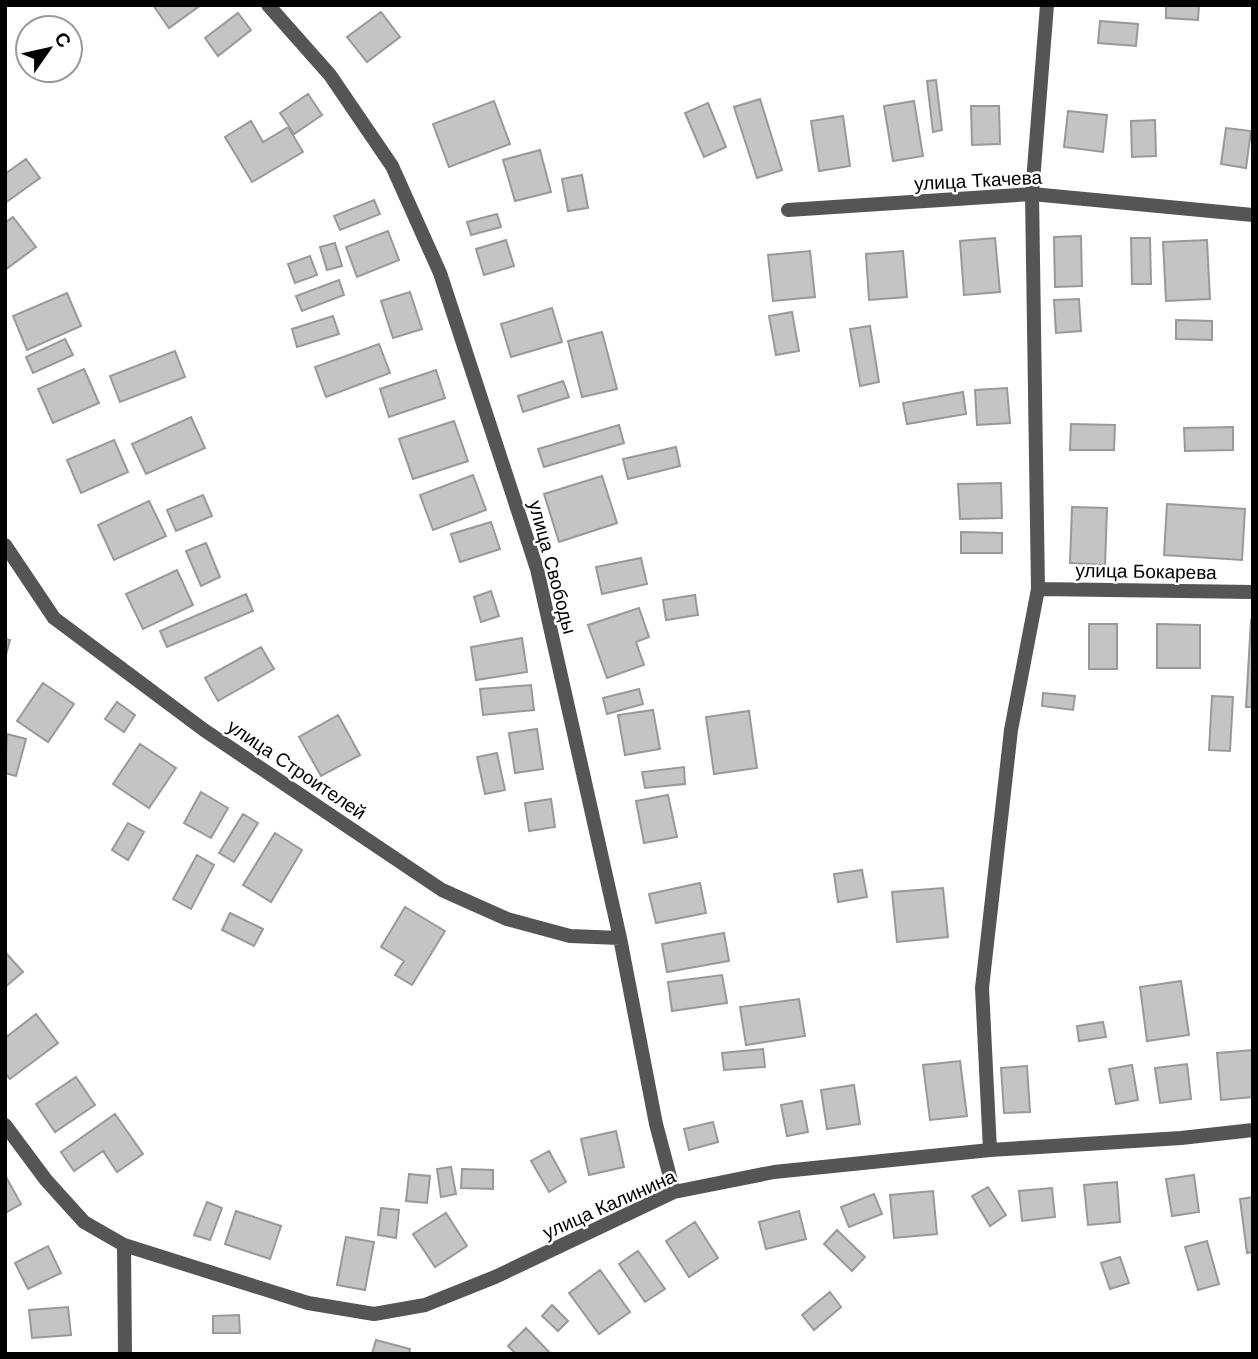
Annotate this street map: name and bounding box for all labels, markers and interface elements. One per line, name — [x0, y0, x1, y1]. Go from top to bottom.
north arrow — [14, 14, 84, 84]
text: С — [50, 28, 75, 52]
street label: улица Ткачева — [914, 167, 1043, 194]
street label: улица Свободы — [525, 498, 580, 636]
street label: улица Бокарева — [1075, 560, 1217, 583]
street label: улица Строителей — [224, 715, 370, 824]
street label: улица Калинина — [540, 1166, 679, 1243]

